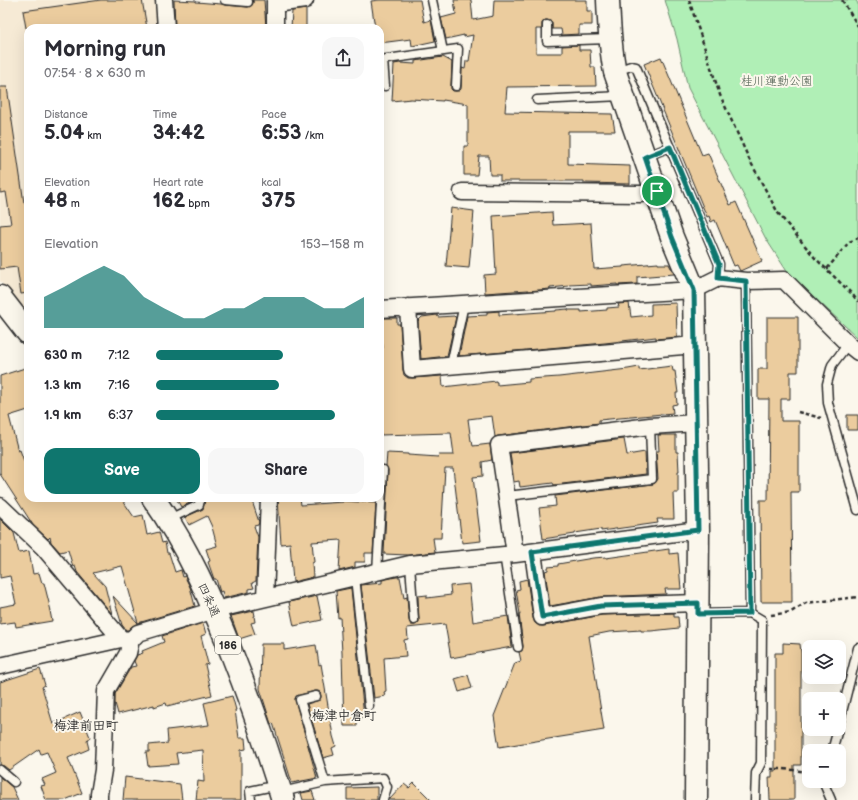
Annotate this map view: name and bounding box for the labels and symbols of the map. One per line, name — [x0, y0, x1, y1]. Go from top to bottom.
park label: 桂川運動公園 — [741, 74, 813, 89]
pin — [640, 174, 674, 208]
street label: 四条通 — [194, 581, 223, 620]
road number: 186 — [215, 636, 241, 654]
district label: 梅津中倉町 — [311, 708, 377, 724]
district label: 梅津前田町 — [53, 718, 119, 734]

